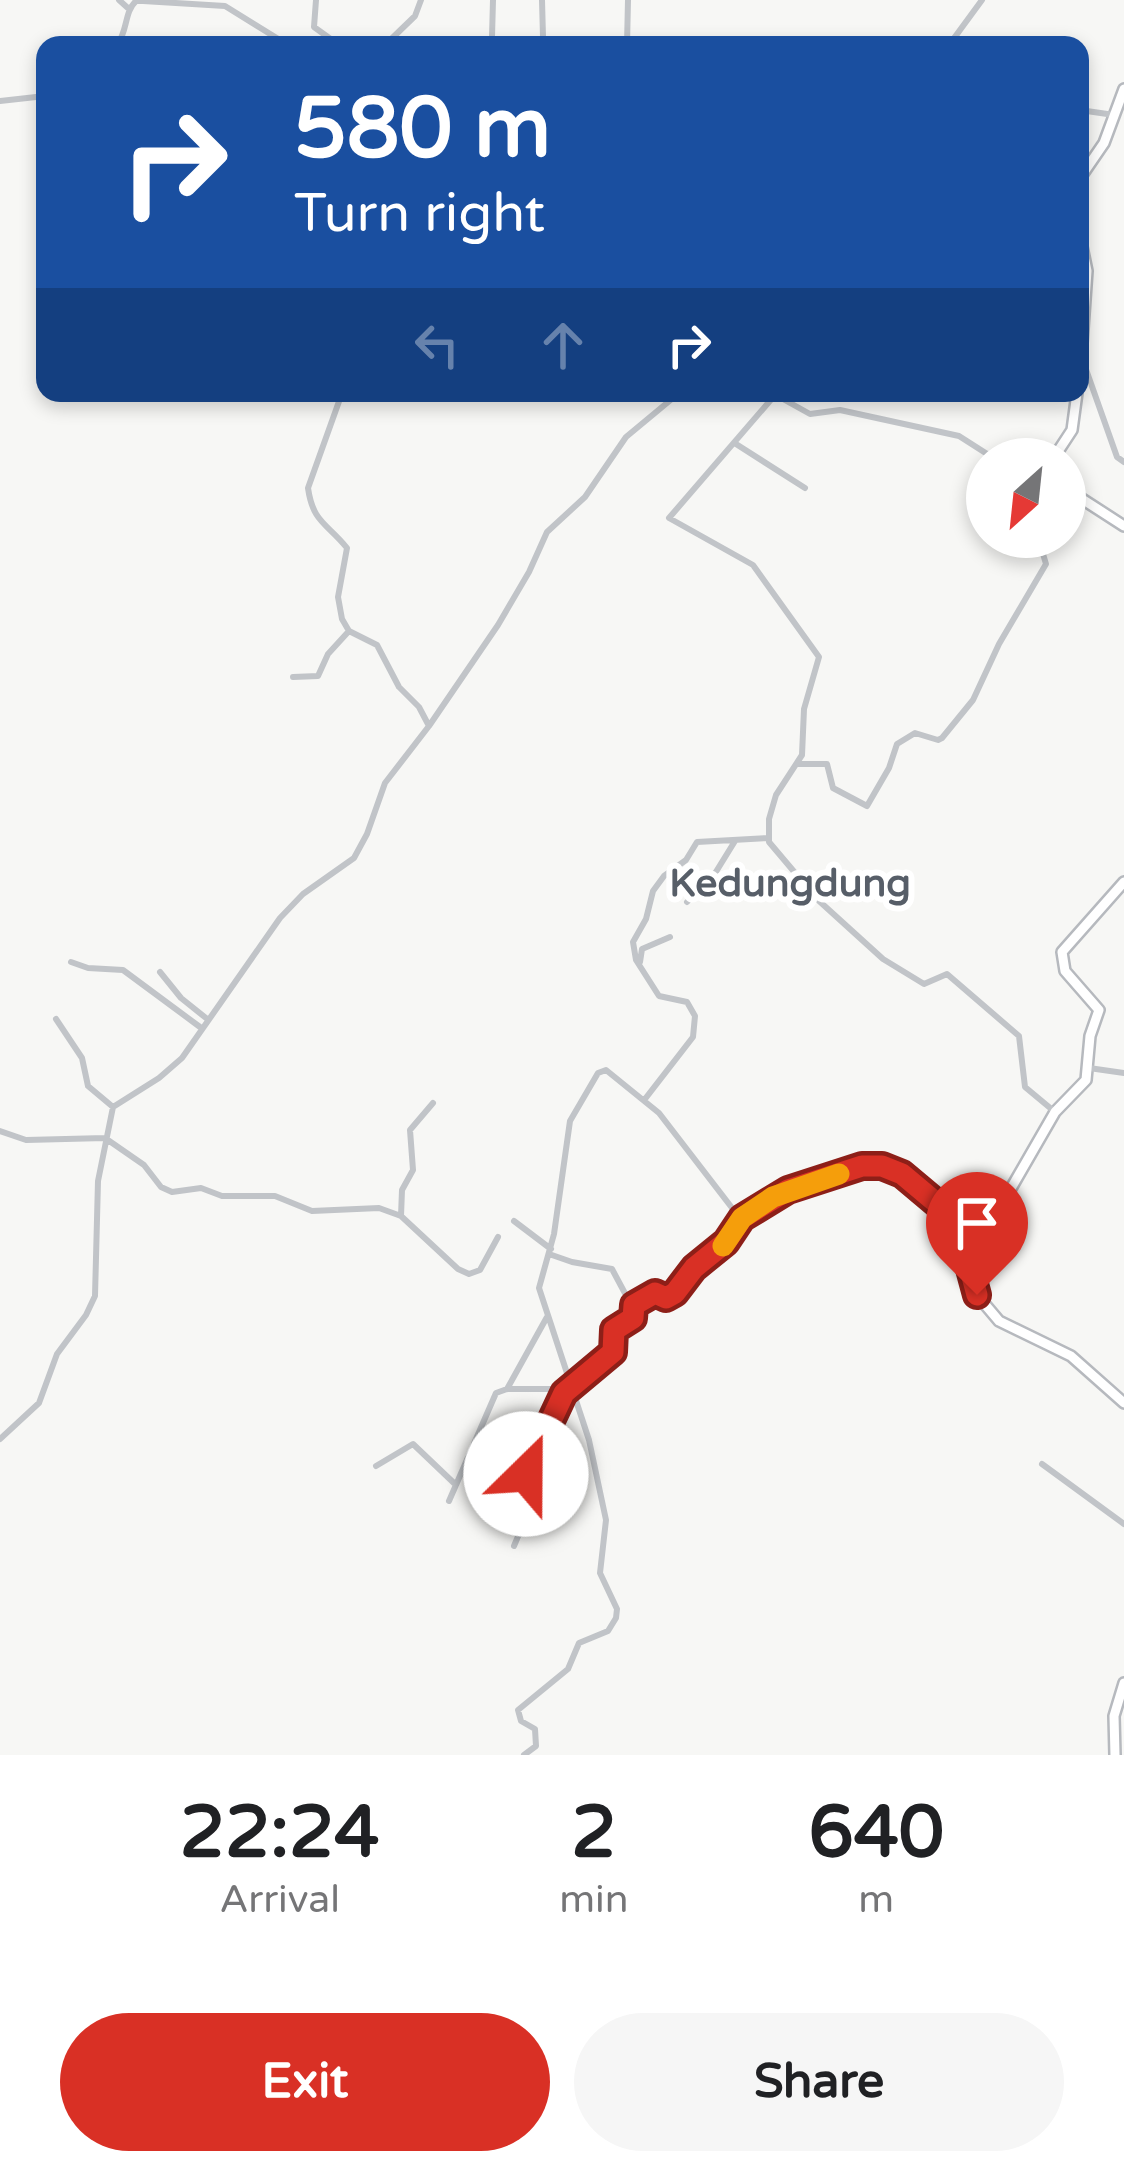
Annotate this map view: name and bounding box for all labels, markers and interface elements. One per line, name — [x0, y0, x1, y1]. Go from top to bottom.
text: 580 m — [294, 79, 551, 180]
icon: right — [96, 84, 252, 240]
text: Turn right — [294, 181, 545, 246]
icon: left — [404, 312, 470, 378]
icon: ahead — [530, 312, 596, 378]
icon: right — [656, 312, 722, 378]
north arrow — [966, 438, 1086, 558]
map controls — [966, 438, 1086, 558]
district label: Kedungdung — [669, 860, 911, 907]
pin — [926, 1172, 1028, 1295]
icon: arrive — [944, 1190, 1010, 1256]
position arrow — [463, 1411, 589, 1537]
text: 22:24 — [180, 1790, 379, 1877]
text: 2 — [571, 1790, 617, 1877]
text: 640 — [808, 1790, 944, 1877]
text: Arrival — [219, 1876, 340, 1923]
text: min — [559, 1876, 629, 1923]
text: m — [858, 1876, 894, 1923]
button: Exit — [60, 2013, 550, 2151]
button: Share — [574, 2013, 1064, 2151]

